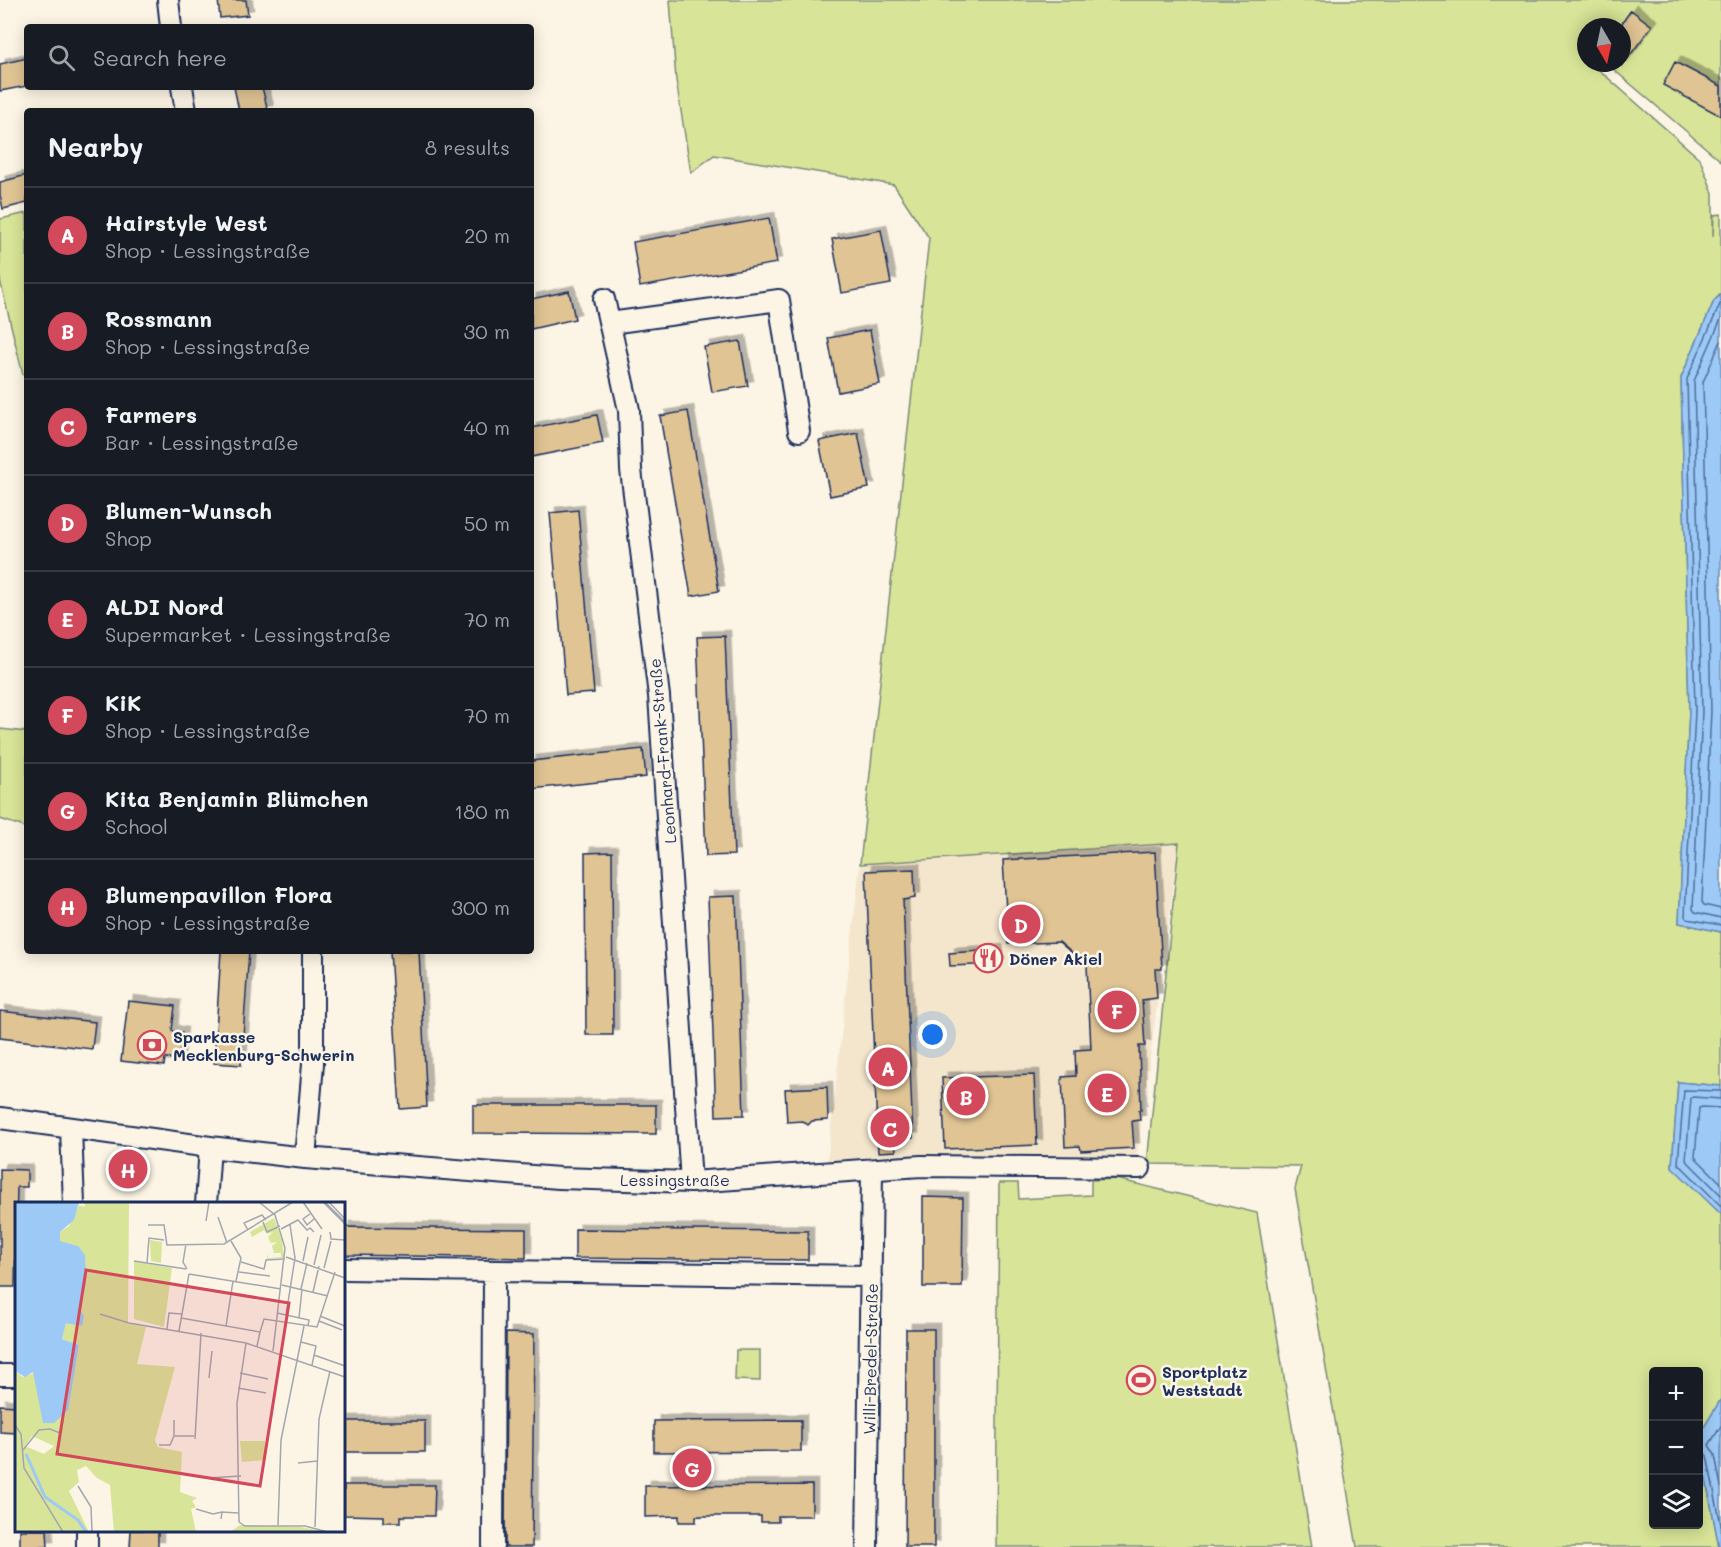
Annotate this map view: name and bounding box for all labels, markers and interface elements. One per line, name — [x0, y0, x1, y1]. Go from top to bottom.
north arrow — [1577, 18, 1631, 72]
search box — [24, 24, 534, 90]
icon: search — [45, 41, 78, 74]
text: Search here — [93, 43, 227, 72]
text: Nearby — [48, 130, 143, 164]
text: 8 results — [425, 134, 510, 160]
text: Hairstyle West — [105, 208, 268, 237]
text: A — [61, 222, 74, 248]
text: 20 m — [464, 222, 510, 248]
text: Shop · Lessingstraße — [105, 237, 310, 263]
text: Rossmann — [105, 304, 212, 333]
text: B — [61, 318, 74, 344]
text: 30 m — [464, 318, 510, 344]
text: Shop · Lessingstraße — [105, 333, 310, 359]
text: Farmers — [105, 400, 197, 429]
text: C — [60, 414, 75, 440]
text: 40 m — [464, 414, 510, 440]
text: Bar · Lessingstraße — [105, 429, 299, 455]
text: Blumen-Wunsch — [105, 496, 272, 525]
text: D — [60, 510, 75, 536]
text: 50 m — [464, 510, 510, 536]
text: Shop — [105, 525, 152, 551]
text: ALDI Nord — [105, 592, 223, 621]
text: E — [61, 606, 74, 632]
text: 70 m — [464, 606, 510, 632]
text: Supermarket · Lessingstraße — [105, 621, 391, 647]
street label: Leonhard-Frank-Straße — [643, 658, 681, 844]
text: KiK — [105, 688, 141, 717]
text: F — [61, 702, 74, 728]
text: 70 m — [464, 702, 510, 728]
text: Shop · Lessingstraße — [105, 717, 310, 743]
text: Kita Benjamin Blümchen — [105, 784, 368, 813]
text: G — [60, 798, 75, 824]
text: 180 m — [454, 798, 510, 824]
text: School — [105, 813, 168, 839]
text: Blumenpavillon Flora — [105, 880, 332, 909]
text: H — [59, 894, 76, 920]
text: 300 m — [451, 894, 510, 920]
pin: D — [1002, 902, 1040, 946]
text: Shop · Lessingstraße — [105, 909, 310, 935]
restaurant icon: Döner Akiel — [972, 942, 1004, 974]
place label: Döner Akiel — [1009, 948, 1102, 969]
pin: F — [1098, 988, 1136, 1032]
your location — [918, 1020, 947, 1049]
place label: Sparkasse Mecklenburg-Schwerin — [173, 1026, 354, 1065]
bank icon: Sparkasse Mecklenburg-Schwerin — [136, 1029, 168, 1061]
pin: A — [868, 1044, 908, 1090]
pin: E — [1088, 1070, 1126, 1116]
pin: B — [946, 1074, 986, 1118]
pin: C — [870, 1106, 910, 1150]
pin: H — [108, 1146, 148, 1192]
street label: Lessingstraße — [620, 1169, 730, 1190]
inset map — [15, 1202, 345, 1532]
street label: Willi-Bredel-Straße — [858, 1283, 882, 1435]
place label: Sportplatz Weststadt — [1162, 1361, 1248, 1400]
sports icon: Sportplatz Weststadt — [1125, 1364, 1157, 1396]
map controls — [1649, 1367, 1703, 1529]
button: + — [1649, 1367, 1703, 1421]
button: − — [1649, 1421, 1703, 1475]
pin: G — [672, 1446, 712, 1490]
button: layers — [1649, 1475, 1703, 1529]

